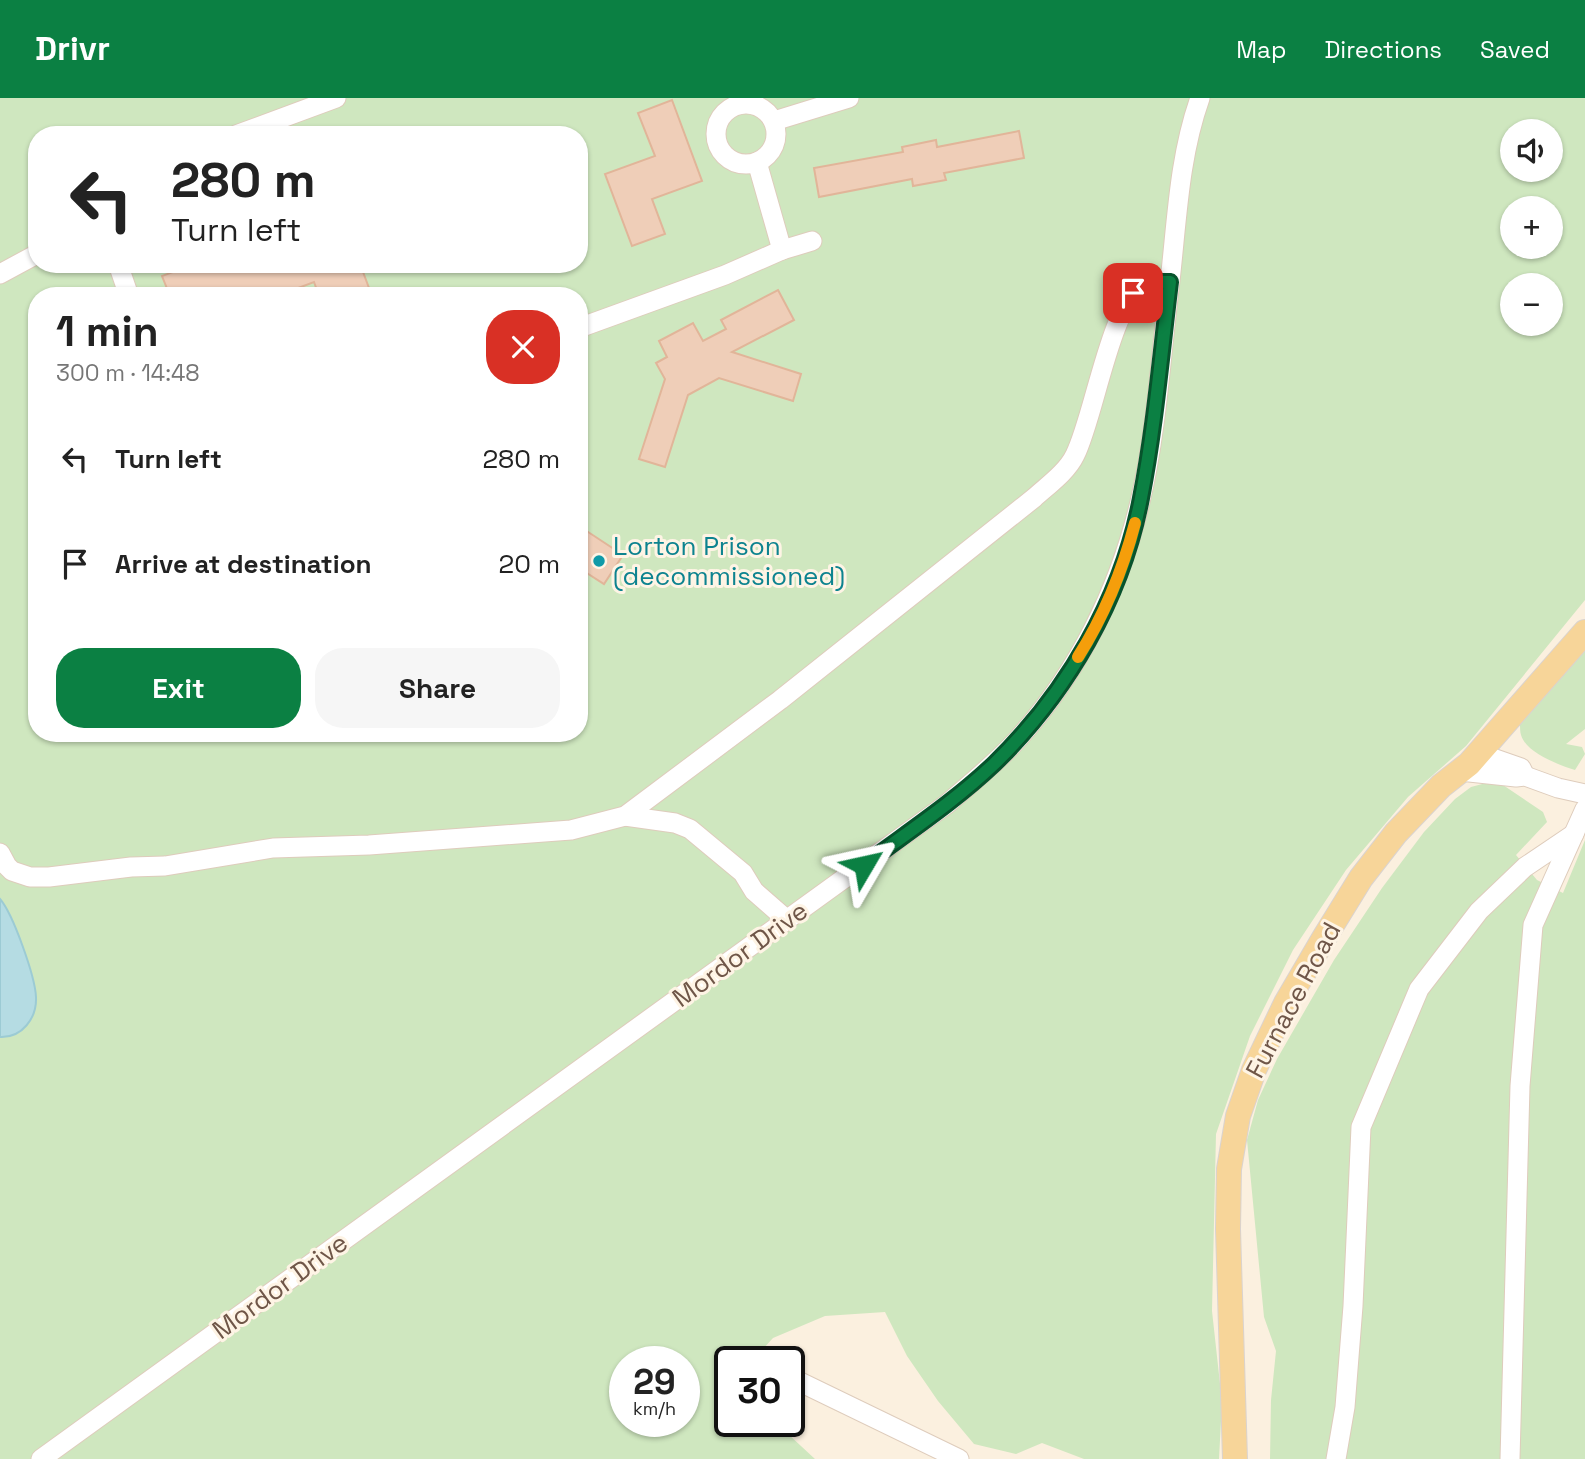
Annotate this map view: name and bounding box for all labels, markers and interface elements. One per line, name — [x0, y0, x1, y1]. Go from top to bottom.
text: Drivr — [35, 28, 110, 70]
text: Map — [1236, 34, 1286, 65]
text: Directions — [1324, 34, 1442, 65]
text: Saved — [1480, 34, 1550, 65]
map controls — [1500, 119, 1563, 336]
button: sound — [1500, 119, 1563, 182]
text: 280 m — [171, 149, 316, 211]
icon: left — [56, 154, 147, 245]
button: + — [1500, 196, 1563, 259]
text: Turn left — [171, 210, 301, 250]
pin — [1103, 263, 1163, 323]
button: − — [1500, 273, 1563, 336]
icon: arrive — [1114, 274, 1152, 312]
text: 1 min — [56, 305, 159, 358]
button: close — [486, 310, 560, 384]
text: 300 m · 14:48 — [56, 358, 200, 388]
icon: left — [56, 440, 94, 478]
text: Turn left — [115, 442, 222, 476]
text: 280 m — [482, 442, 560, 476]
place label: Lorton Prison (decommissioned) — [613, 529, 845, 593]
icon: arrive — [56, 545, 94, 583]
text: Arrive at destination — [115, 547, 372, 581]
text: 20 m — [499, 547, 560, 581]
marker: Lorton Prison (decommissioned) — [591, 553, 607, 569]
button: Exit — [56, 648, 301, 728]
button: Share — [315, 648, 560, 728]
position arrow — [827, 828, 901, 902]
street label: Mordor Drive — [665, 893, 815, 1015]
street label: Furnace Road — [1238, 916, 1348, 1084]
street label: Mordor Drive — [205, 1225, 355, 1347]
speed limit sign: 30 — [714, 1346, 805, 1437]
text: 29 — [633, 1360, 676, 1404]
text: km/h — [633, 1397, 676, 1420]

